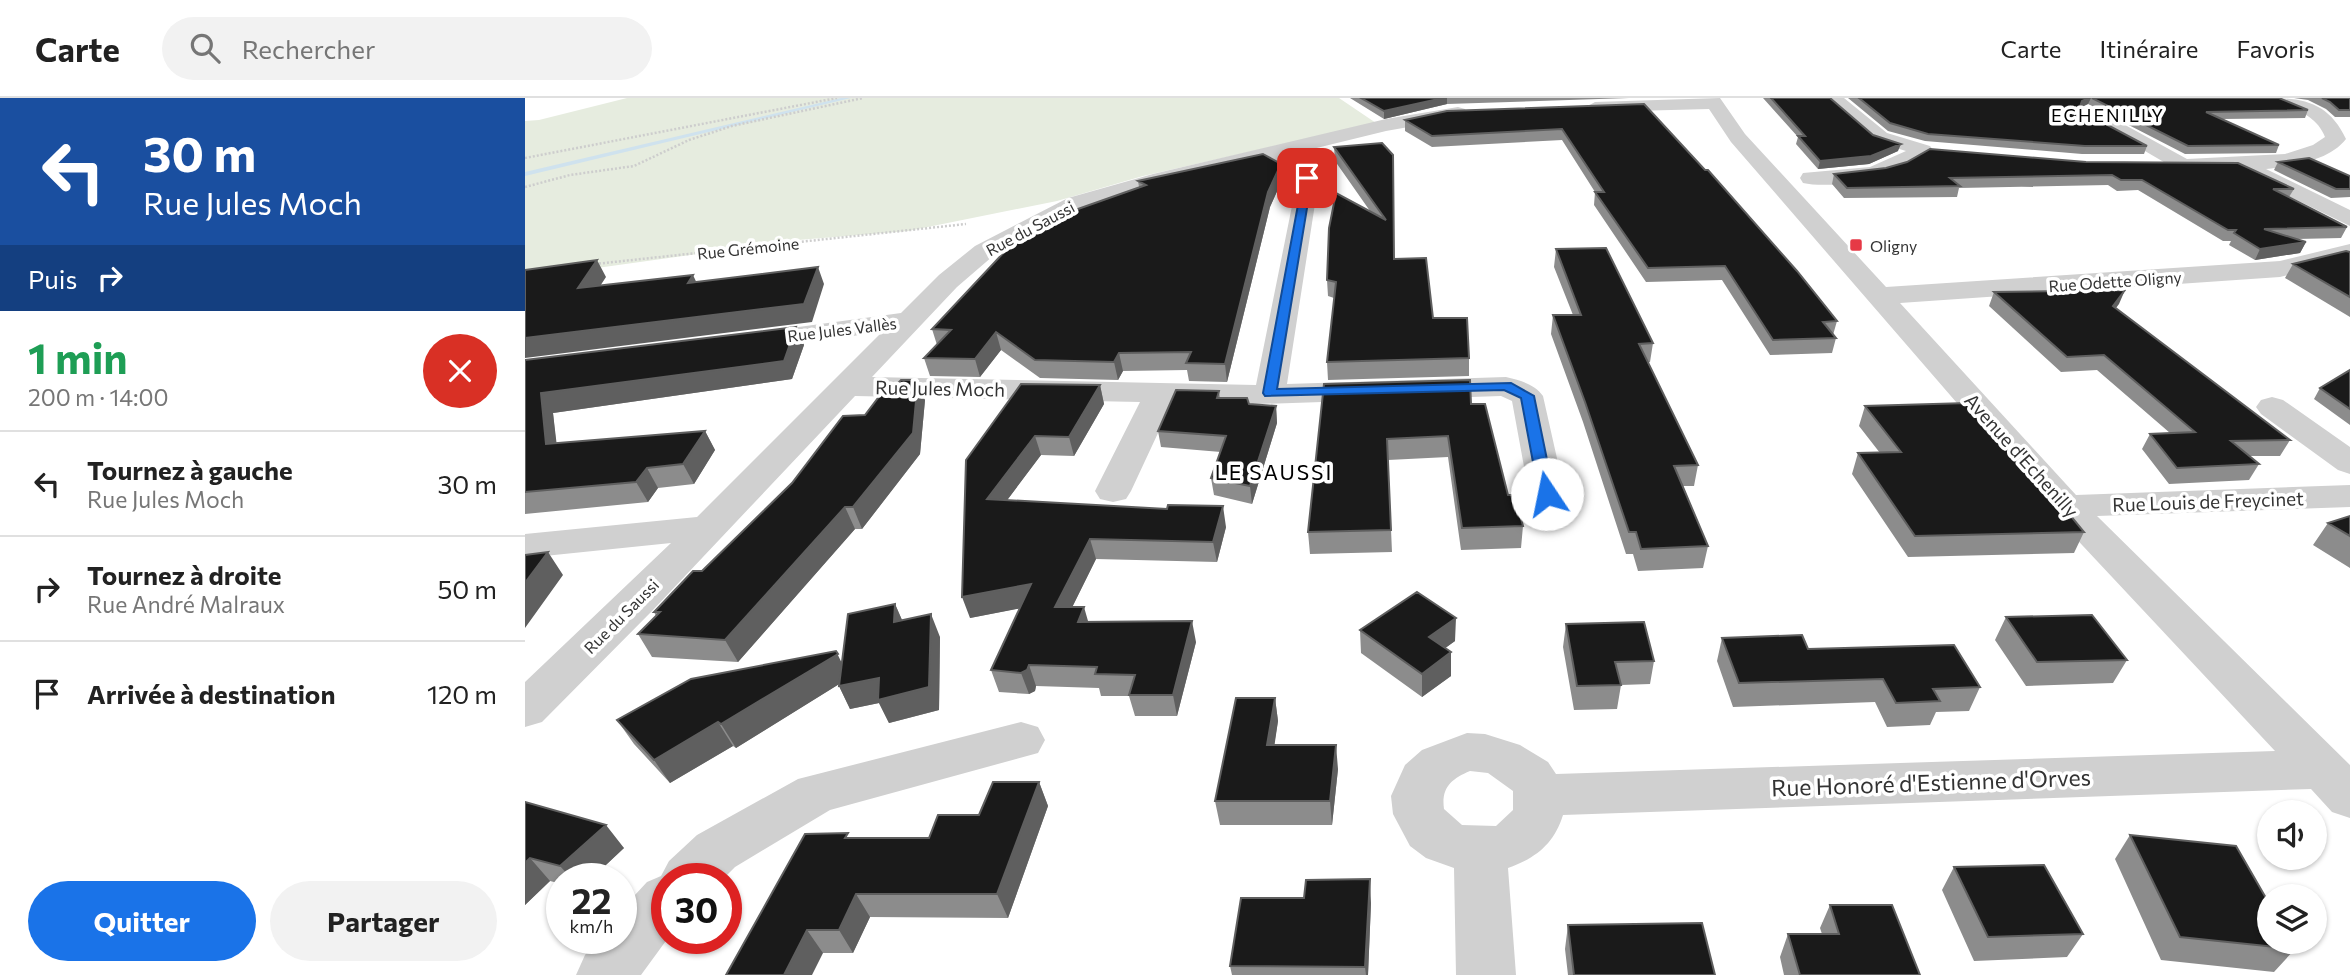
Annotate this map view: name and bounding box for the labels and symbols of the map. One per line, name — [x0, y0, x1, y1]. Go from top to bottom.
district label: ECHENILLY — [2051, 104, 2165, 126]
pin — [1277, 148, 1337, 208]
street label: Rue du Saussi — [982, 197, 1078, 259]
street label: Rue Grémoine — [696, 233, 800, 263]
place label: Oligny — [1870, 236, 1917, 255]
marker: Oligny — [1848, 237, 1864, 253]
street label: Rue Odette Oligny — [2048, 267, 2182, 295]
street label: Rue Jules Vallès — [786, 313, 898, 345]
street label: Rue Jules Moch — [875, 375, 1005, 401]
street label: Avenue d'Echenilly — [1960, 388, 2084, 522]
position arrow — [1510, 457, 1584, 531]
district label: LE SAUSSI — [1215, 459, 1333, 484]
street label: Rue Louis de Freycinet — [2112, 486, 2304, 516]
street label: Rue du Saussi — [580, 575, 662, 657]
street label: Rue Honoré d'Estienne d'Orves — [1771, 762, 2091, 802]
speed limit sign: 30 — [651, 863, 742, 954]

